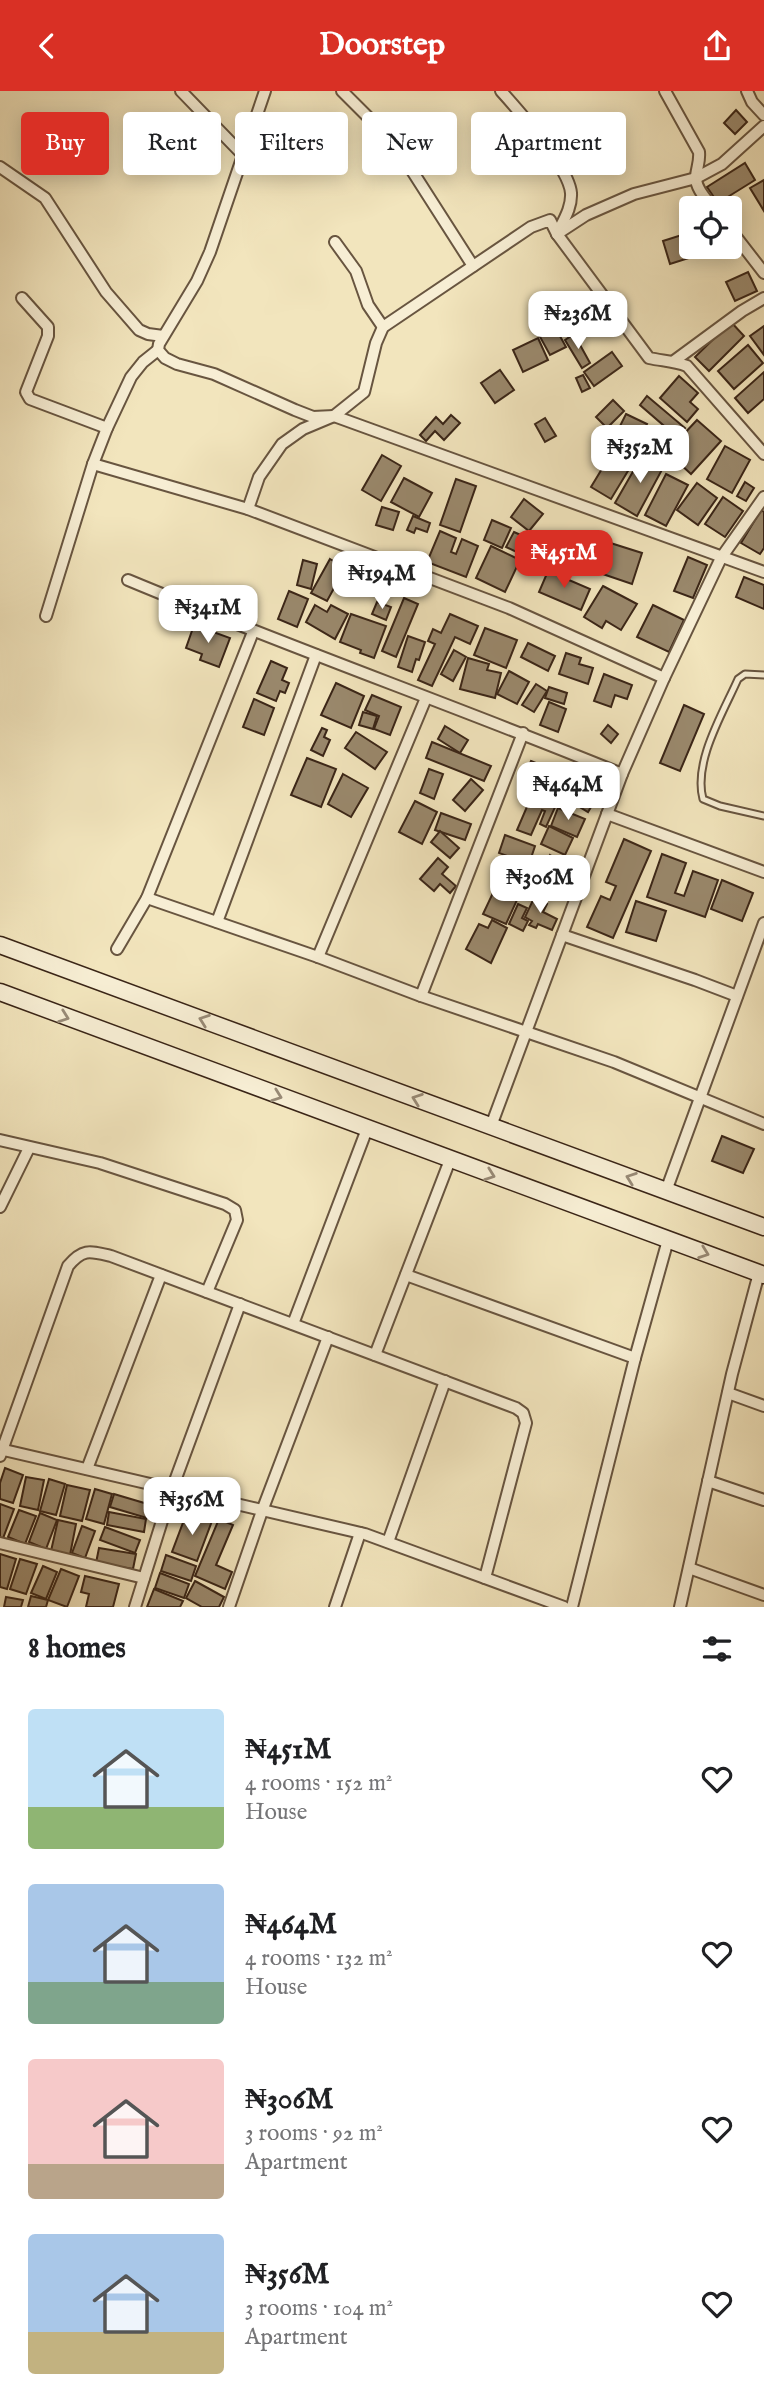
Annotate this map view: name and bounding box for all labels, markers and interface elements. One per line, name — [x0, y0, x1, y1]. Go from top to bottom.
text: Doorstep — [319, 25, 445, 66]
icon: back — [28, 27, 66, 65]
icon: share — [698, 27, 736, 65]
chip: Buy — [21, 112, 109, 175]
chip: Rent — [123, 112, 221, 175]
chip: Filters — [235, 112, 348, 175]
chip: New — [362, 112, 457, 175]
chip: Apartment — [471, 112, 626, 175]
map controls — [679, 196, 742, 259]
button: locate — [679, 196, 742, 259]
pin: ₦236M — [529, 292, 627, 351]
text: ₦236M — [544, 299, 612, 328]
pin: ₦352M — [591, 425, 689, 485]
text: ₦352M — [607, 433, 673, 462]
pin: ₦451M — [515, 531, 613, 590]
text: ₦451M — [531, 538, 597, 567]
pin: ₦194M — [333, 552, 431, 611]
text: ₦194M — [348, 559, 416, 588]
pin: ₦341M — [159, 585, 257, 645]
text: ₦341M — [175, 593, 241, 622]
pin: ₦464M — [519, 763, 617, 822]
text: ₦464M — [533, 770, 603, 799]
pin: ₦306M — [491, 855, 589, 915]
text: ₦306M — [506, 863, 574, 892]
one-way arrow — [57, 1008, 69, 1022]
one-way arrow — [199, 1015, 211, 1029]
one-way arrow — [270, 1088, 282, 1102]
one-way arrow — [412, 1093, 424, 1107]
one-way arrow — [484, 1166, 496, 1180]
one-way arrow — [625, 1172, 637, 1186]
one-way arrow — [697, 1245, 709, 1259]
pin: ₦356M — [143, 1477, 241, 1537]
text: ₦356M — [160, 1485, 224, 1514]
text: 8 homes — [28, 1630, 126, 1668]
icon: filters — [698, 1630, 736, 1668]
text: ₦451M — [245, 1731, 332, 1769]
icon: home — [84, 1737, 168, 1821]
icon: heart — [698, 1760, 736, 1798]
text: 4 rooms · 152 m² — [245, 1769, 392, 1798]
text: House — [245, 1798, 307, 1827]
text: ₦464M — [245, 1906, 337, 1944]
icon: home — [84, 1912, 168, 1996]
icon: heart — [698, 1935, 736, 1973]
text: 4 rooms · 132 m² — [245, 1944, 393, 1973]
text: House — [245, 1973, 307, 2002]
text: ₦306M — [245, 2081, 333, 2119]
icon: home — [84, 2087, 168, 2171]
icon: heart — [698, 2110, 736, 2148]
text: 3 rooms · 92 m² — [245, 2119, 383, 2148]
text: Apartment — [245, 2148, 348, 2177]
text: ₦356M — [245, 2256, 330, 2294]
icon: home — [84, 2262, 168, 2346]
icon: heart — [698, 2285, 736, 2323]
text: 3 rooms · 104 m² — [245, 2294, 393, 2323]
text: Apartment — [245, 2323, 348, 2352]

